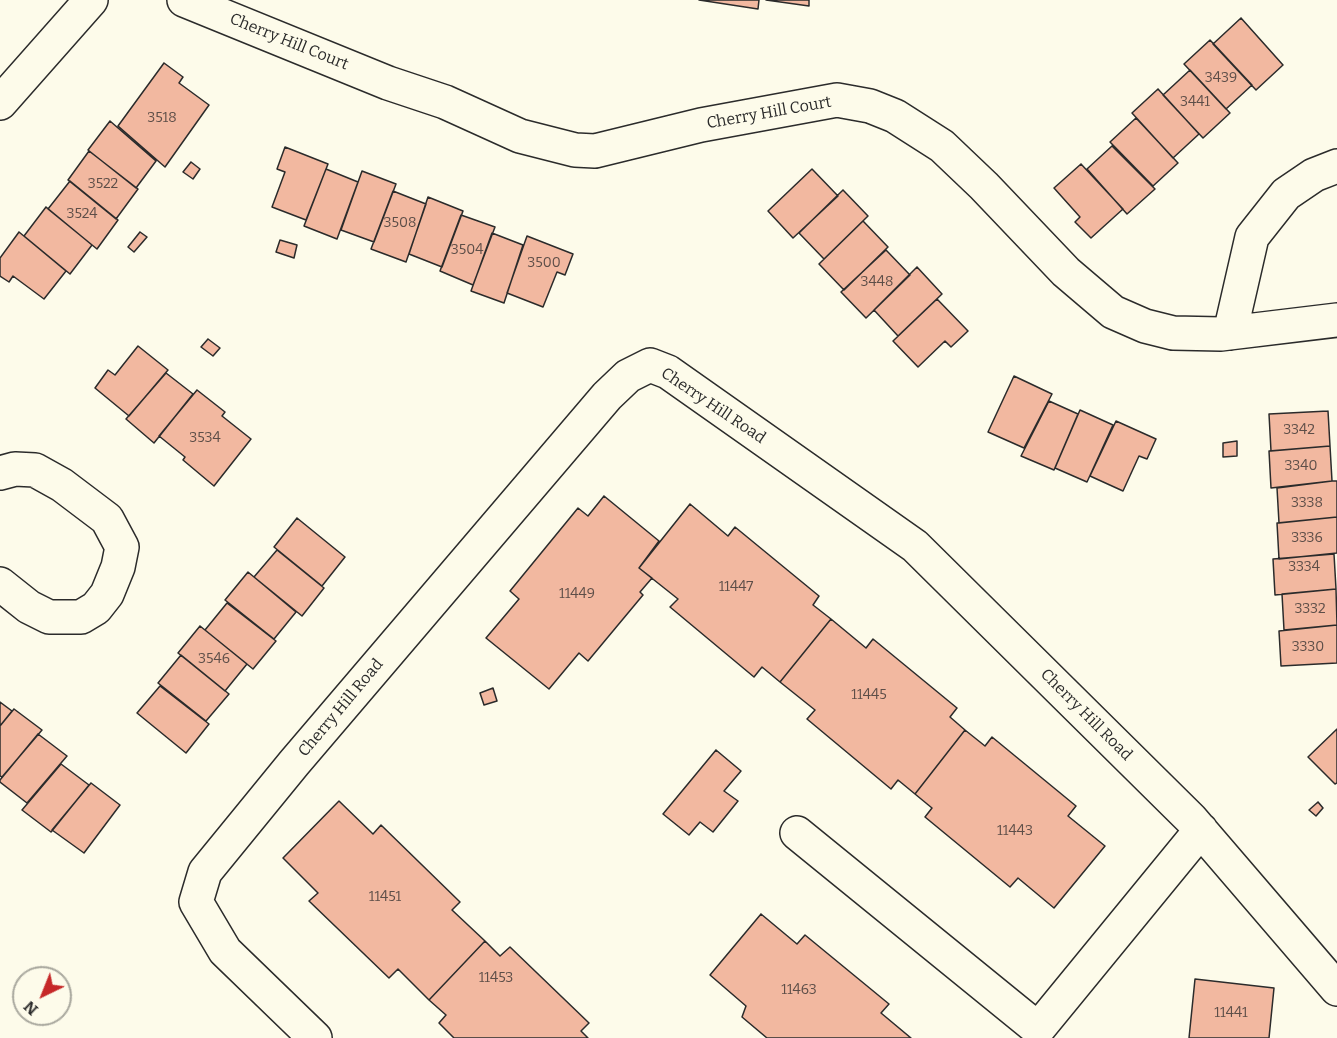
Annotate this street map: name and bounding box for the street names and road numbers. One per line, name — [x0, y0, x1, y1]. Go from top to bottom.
street label: Cherry Hill Court — [227, 9, 351, 75]
street label: Cherry Hill Court — [705, 93, 833, 133]
street label: Cherry Hill Road — [657, 364, 769, 448]
street label: Cherry Hill Road — [294, 655, 388, 761]
street label: Cherry Hill Road — [1036, 665, 1136, 765]

